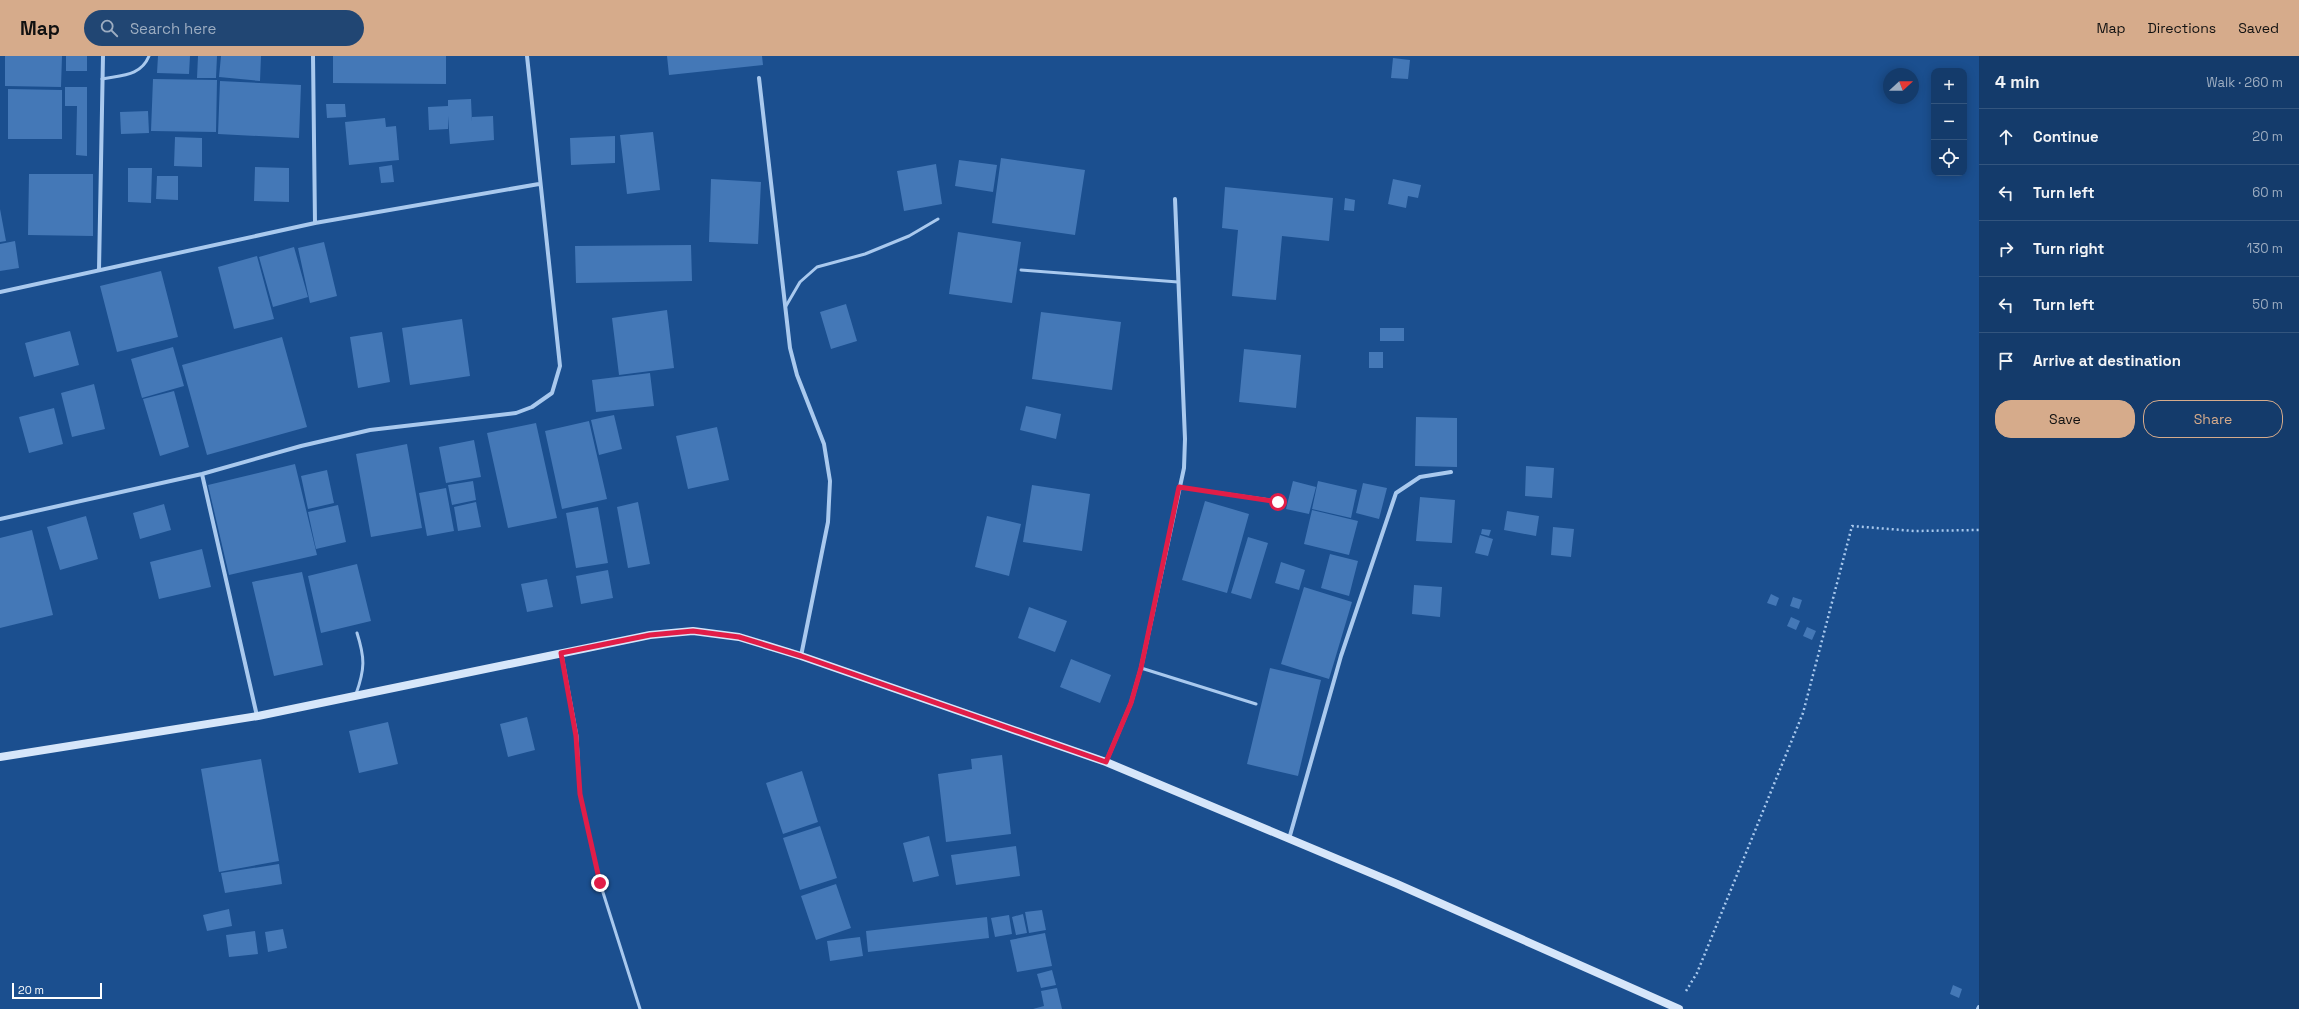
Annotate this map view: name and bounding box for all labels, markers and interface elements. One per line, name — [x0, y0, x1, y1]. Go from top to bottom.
search box — [84, 10, 364, 46]
text: Map — [20, 16, 60, 41]
icon: search — [98, 17, 120, 39]
text: Search here — [130, 19, 216, 38]
text: Map — [2096, 19, 2126, 37]
text: Directions — [2148, 19, 2216, 37]
text: Saved — [2238, 19, 2279, 37]
north arrow — [1883, 68, 1919, 104]
map controls — [1931, 68, 1967, 176]
button: + — [1931, 68, 1967, 104]
text: 4 min — [1995, 71, 2040, 93]
text: Walk · 260 m — [2206, 74, 2283, 91]
button: − — [1931, 104, 1967, 140]
icon: ahead — [1995, 126, 2017, 148]
text: Continue — [2033, 127, 2099, 146]
text: 20 m — [2252, 128, 2283, 145]
button: locate — [1931, 140, 1967, 176]
icon: left — [1995, 182, 2017, 204]
text: Turn left — [2033, 183, 2095, 202]
text: 60 m — [2252, 184, 2283, 201]
icon: right — [1995, 238, 2017, 260]
text: Turn right — [2033, 239, 2104, 258]
text: 130 m — [2247, 240, 2283, 257]
icon: left — [1995, 294, 2017, 316]
text: Turn left — [2033, 295, 2095, 314]
text: 50 m — [2252, 296, 2283, 313]
icon: arrive — [1995, 350, 2017, 372]
text: Arrive at destination — [2033, 351, 2181, 370]
button: Save — [1995, 400, 2135, 438]
button: Share — [2143, 400, 2283, 438]
route start — [1269, 493, 1287, 511]
route end — [591, 874, 609, 892]
scale bar — [12, 981, 102, 1000]
text: 20 m — [18, 983, 44, 997]

